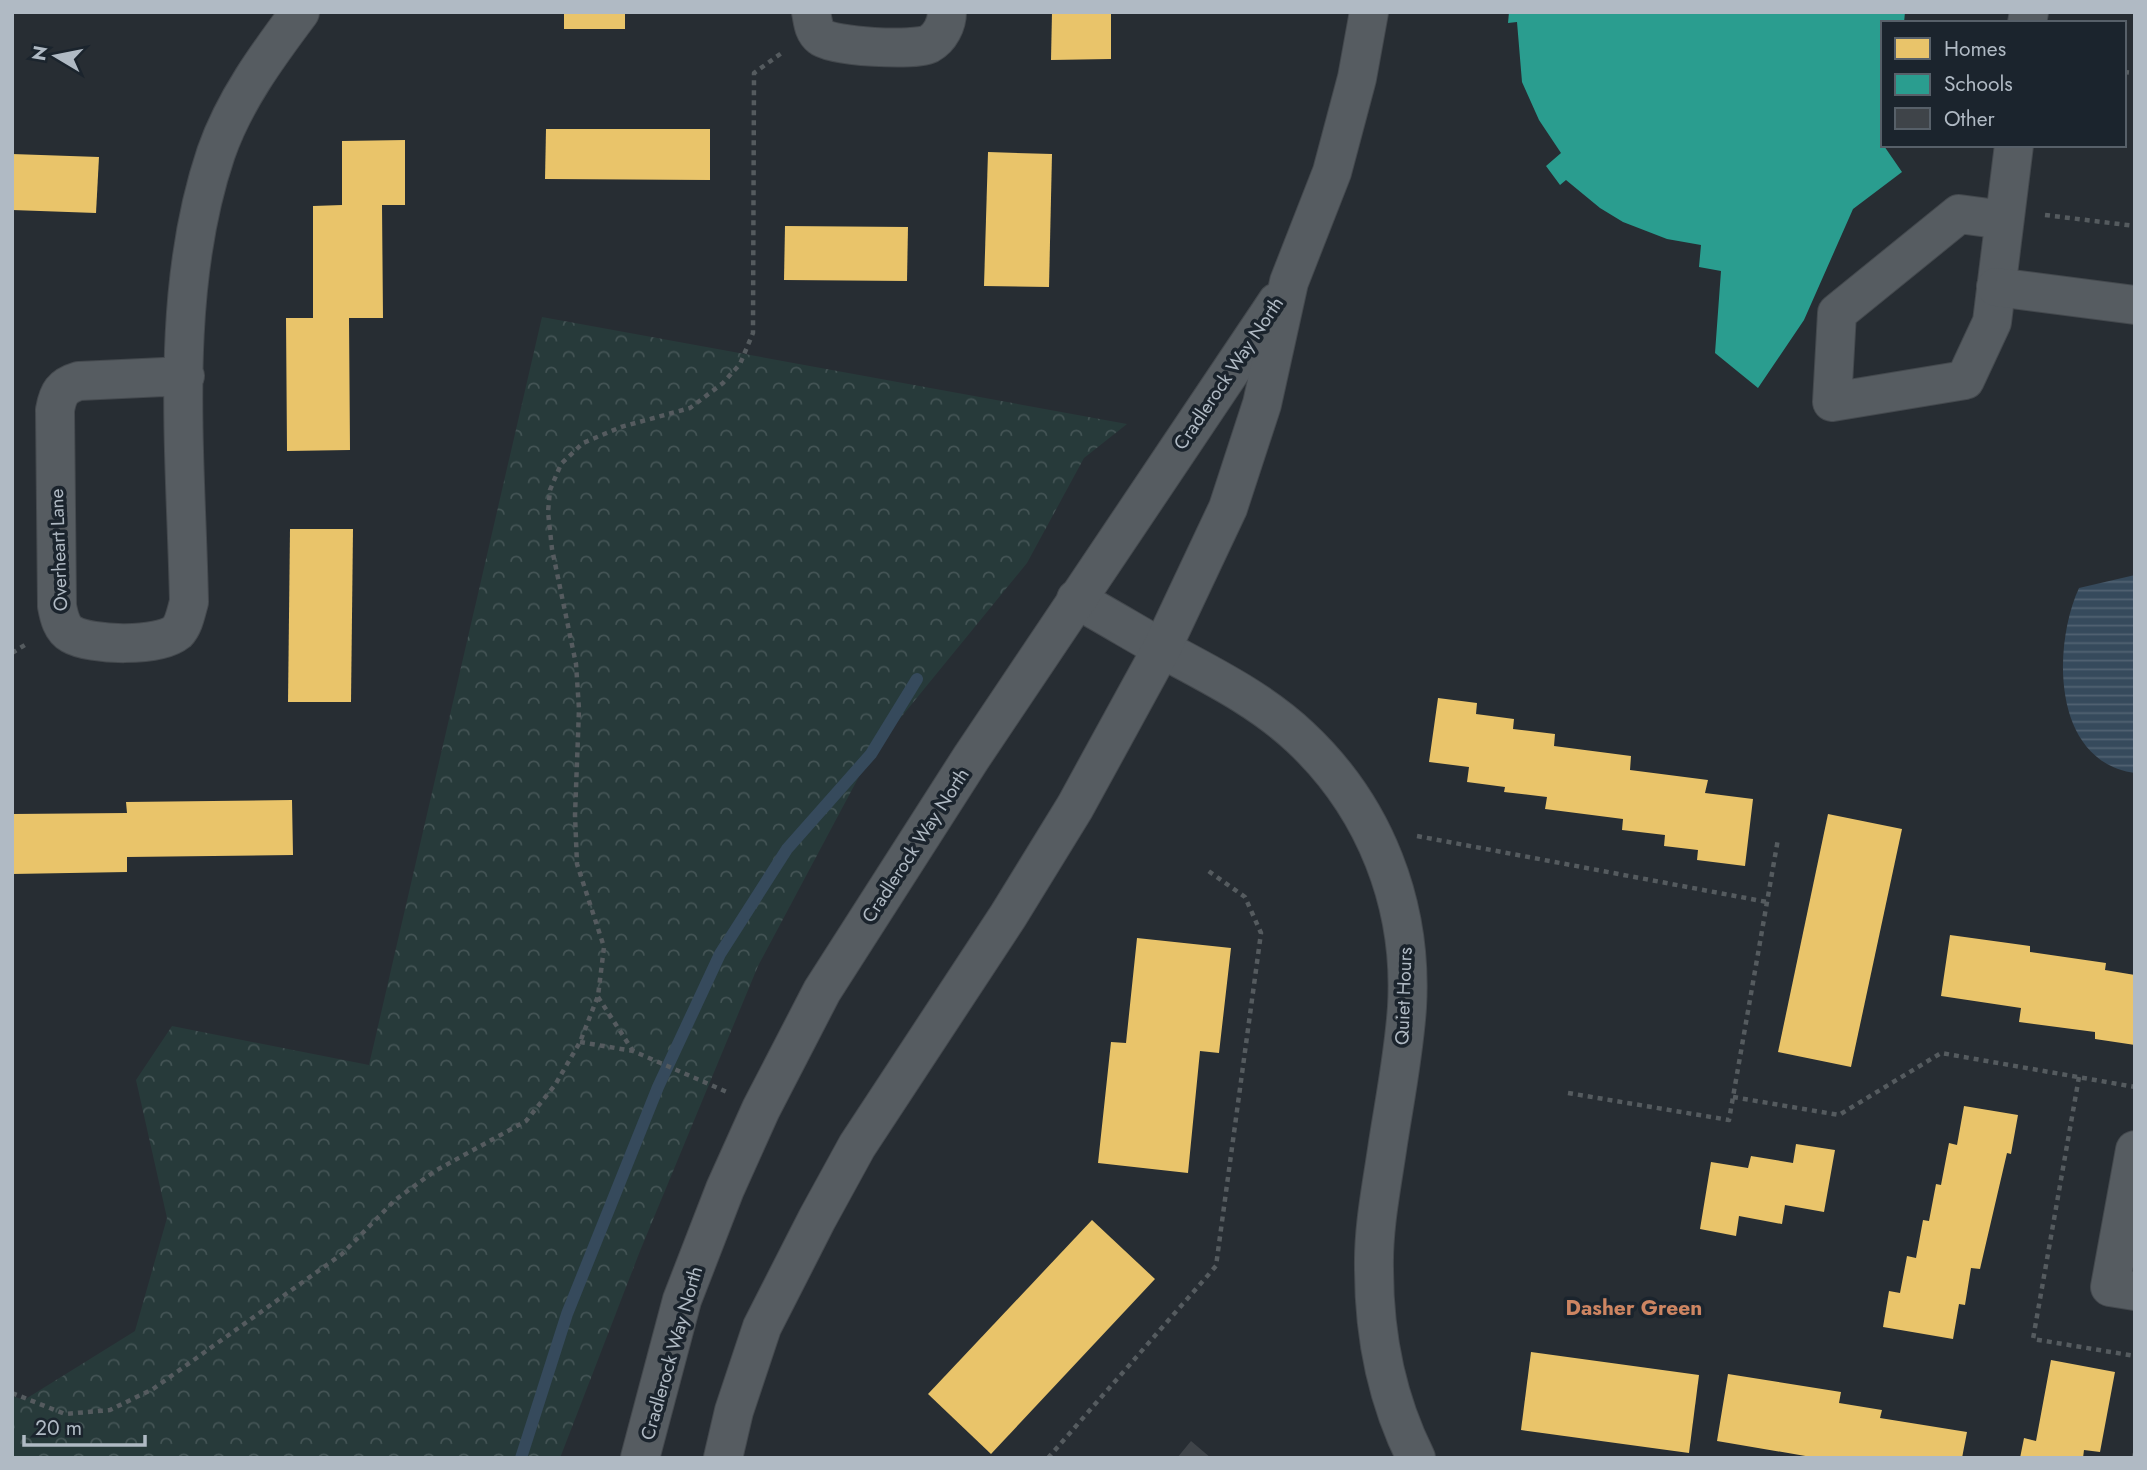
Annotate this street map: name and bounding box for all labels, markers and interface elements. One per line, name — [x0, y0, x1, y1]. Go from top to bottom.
north arrow — [21, 21, 91, 91]
legend — [1881, 21, 2126, 147]
text: Homes — [1944, 34, 2006, 64]
text: N — [25, 43, 54, 63]
text: Schools — [1944, 69, 2013, 99]
text: Other — [1944, 104, 1995, 134]
street label: Cradlerock Way North — [1167, 291, 1290, 455]
street label: Overheart Lane — [43, 488, 74, 612]
street label: Cradlerock Way North — [855, 763, 976, 928]
street label: Quiet Hours — [1388, 946, 1419, 1046]
street label: Cradlerock Way North — [634, 1263, 709, 1443]
district label: Dasher Green — [1566, 1293, 1702, 1323]
scale bar — [24, 1404, 145, 1448]
text: 20 m — [35, 1413, 82, 1443]

